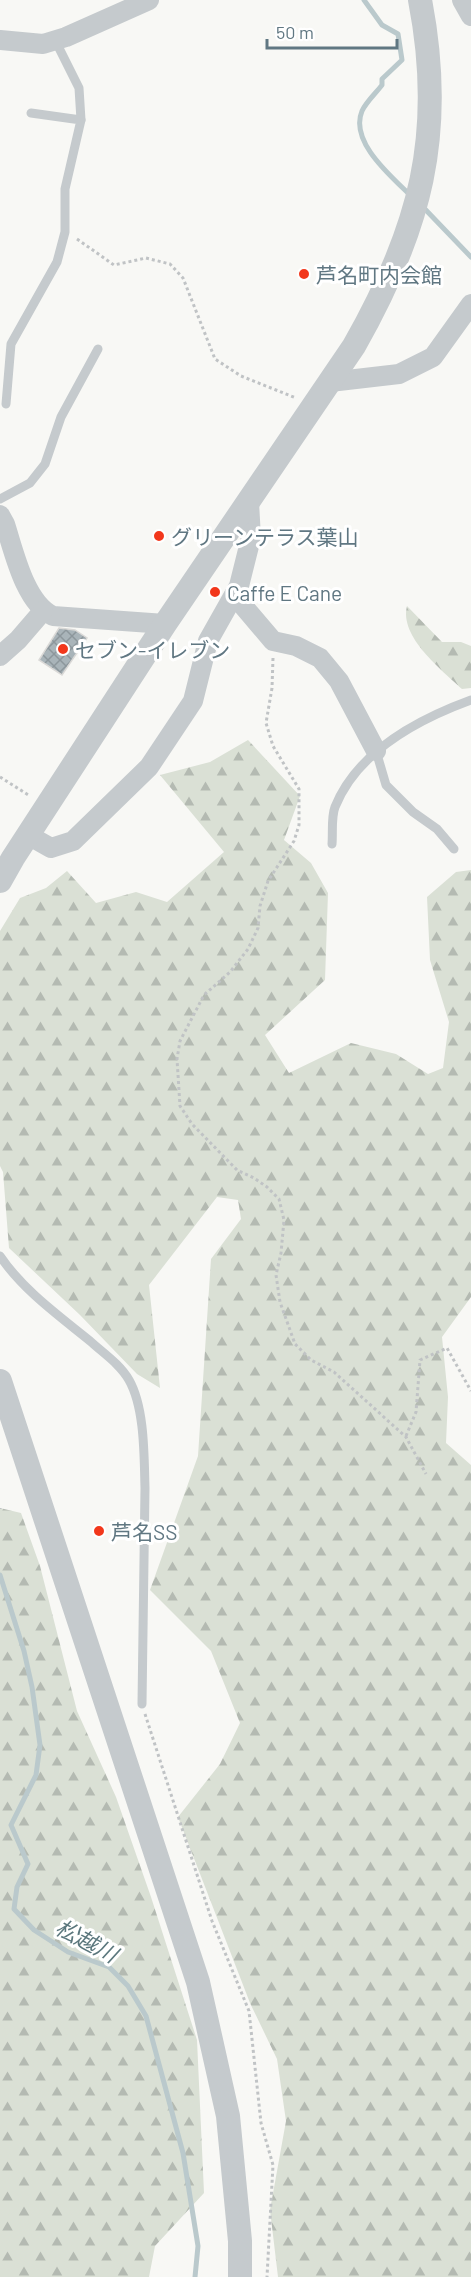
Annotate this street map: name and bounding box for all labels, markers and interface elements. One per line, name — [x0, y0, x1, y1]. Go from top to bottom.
scale bar — [267, 12, 398, 50]
text: 50 m — [276, 21, 314, 43]
place label: 芦名町内会館 — [316, 262, 442, 287]
marker: 芦名町内会館 — [297, 267, 311, 281]
place label: グリーンテラス葉山 — [171, 524, 359, 549]
marker: グリーンテラス葉山 — [152, 529, 166, 543]
place label: Caffe E Cane — [227, 580, 342, 605]
marker: Caffe E Cane — [208, 585, 222, 599]
place label: セブン-イレブン — [75, 637, 230, 662]
marker: セブン-イレブン — [56, 642, 70, 656]
place label: 芦名SS — [111, 1519, 178, 1544]
marker: 芦名SS — [92, 1524, 106, 1538]
water label: 松越川 — [52, 1913, 124, 1968]

